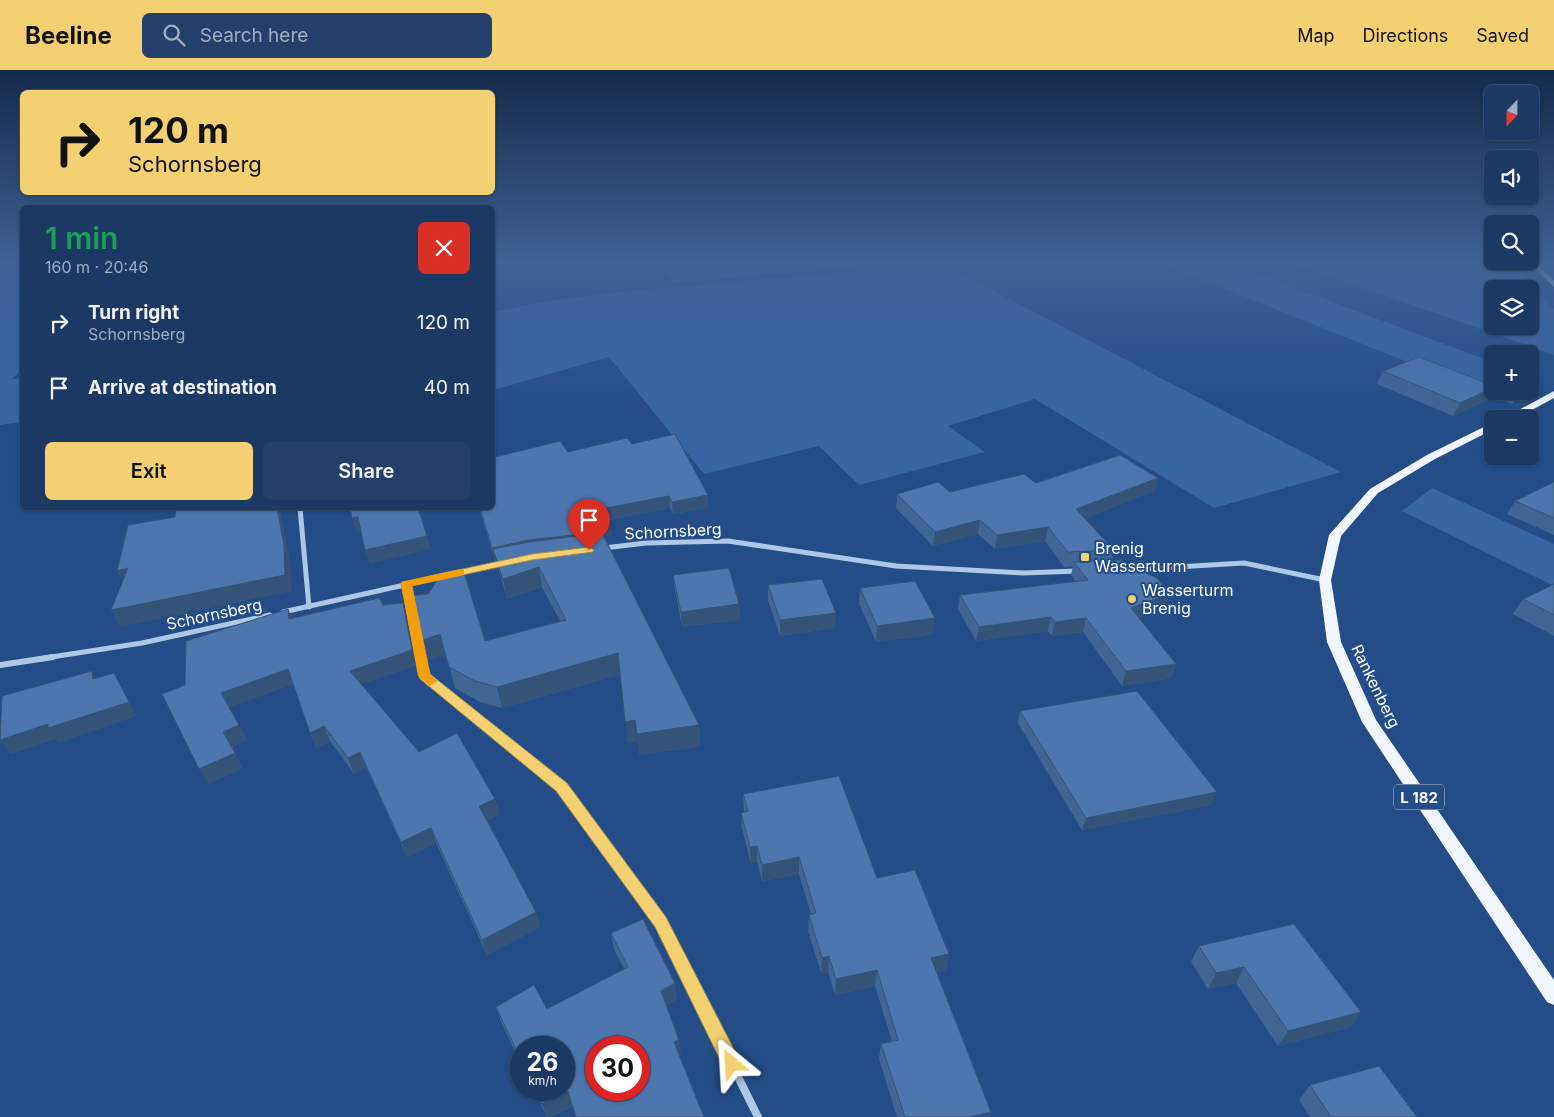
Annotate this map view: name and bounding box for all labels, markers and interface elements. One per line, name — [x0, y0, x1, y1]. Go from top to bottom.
search box — [142, 13, 492, 58]
text: Beeline — [25, 21, 112, 50]
icon: search — [160, 21, 188, 49]
text: Search here — [200, 24, 308, 47]
text: Map — [1297, 25, 1335, 46]
text: Directions — [1363, 25, 1448, 46]
text: Saved — [1476, 25, 1529, 46]
north arrow — [1484, 85, 1539, 140]
map controls — [1484, 85, 1539, 465]
text: 120 m — [128, 109, 229, 151]
icon: right — [45, 110, 110, 175]
button: sound — [1484, 150, 1539, 205]
text: Schornsberg — [128, 151, 262, 177]
button: search — [1484, 215, 1539, 270]
text: 1 min — [45, 220, 118, 256]
button: close — [418, 222, 470, 274]
text: 160 m · 20:46 — [45, 257, 148, 277]
button: layers — [1484, 280, 1539, 335]
text: Turn right — [88, 301, 179, 324]
icon: right — [45, 309, 73, 337]
text: 120 m — [417, 311, 470, 334]
text: Schornsberg — [88, 324, 185, 344]
button: + — [1484, 345, 1539, 400]
icon: arrive — [45, 374, 73, 402]
text: Arrive at destination — [88, 376, 277, 399]
text: 40 m — [424, 376, 470, 399]
button: − — [1484, 410, 1539, 465]
button: Exit — [45, 442, 253, 500]
button: Share — [263, 442, 470, 500]
pin — [568, 499, 610, 550]
icon: arrive — [575, 506, 603, 534]
street label: Schornsberg — [624, 518, 722, 544]
place label: Brenig Wasserturm — [1095, 538, 1186, 576]
marker: Brenig Wasserturm — [1079, 551, 1091, 563]
place label: Wasserturm Brenig — [1142, 580, 1233, 618]
marker: Wasserturm Brenig — [1126, 593, 1138, 605]
street label: Schornsberg — [164, 594, 264, 634]
street label: Rankenberg — [1347, 641, 1405, 731]
road number: L 182 — [1394, 784, 1444, 810]
speed limit sign: 30 — [585, 1036, 650, 1101]
position arrow — [705, 1037, 757, 1089]
text: 26 — [527, 1047, 558, 1077]
text: km/h — [528, 1073, 557, 1088]

